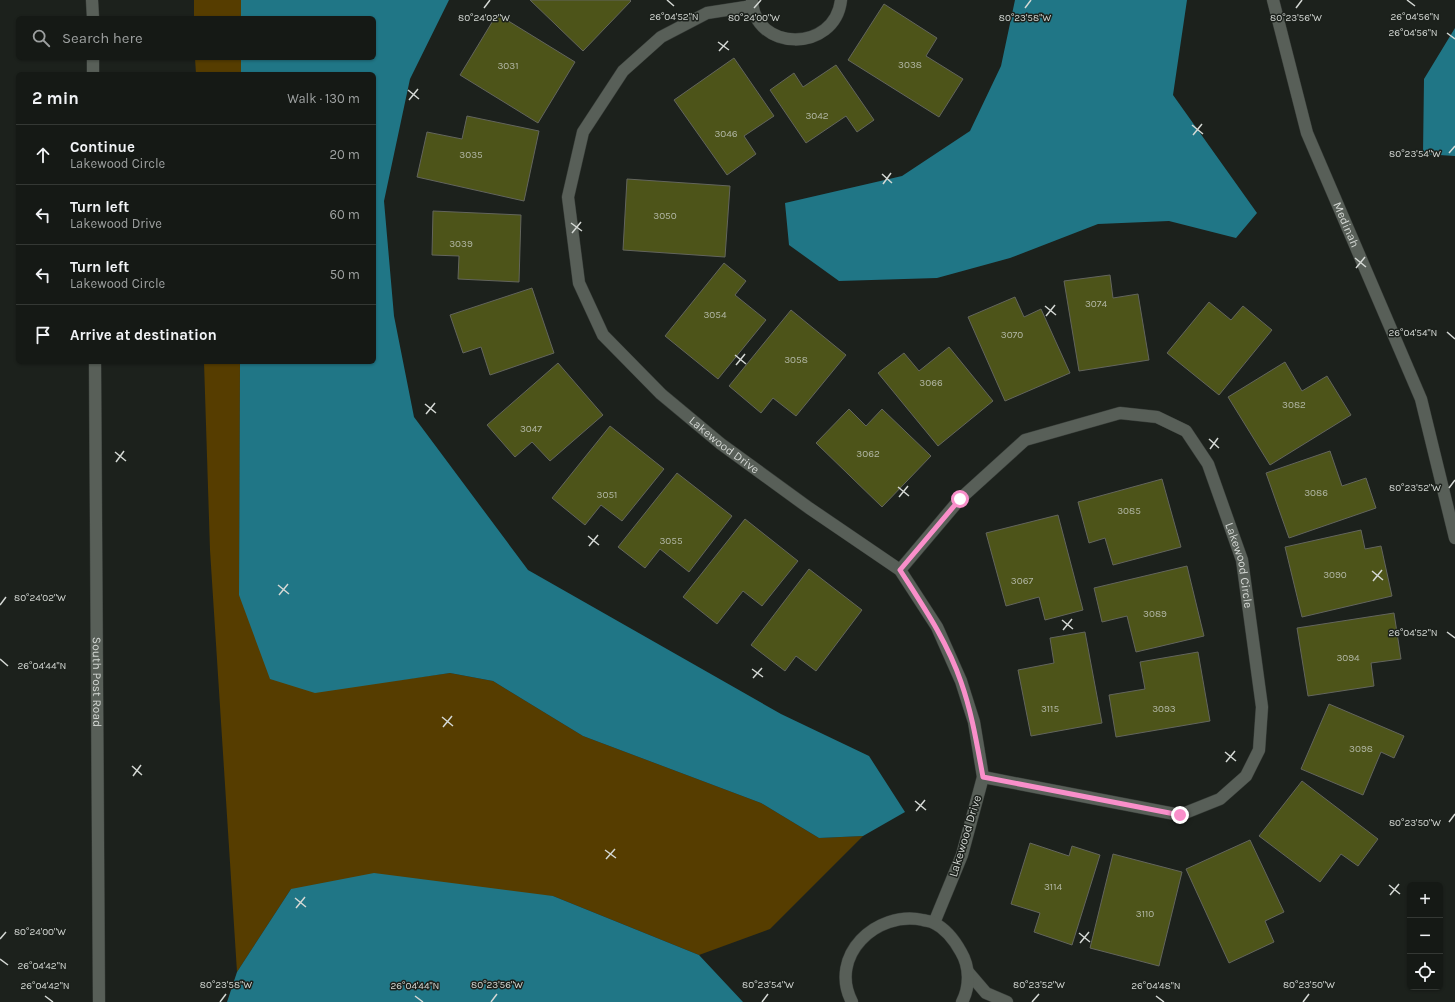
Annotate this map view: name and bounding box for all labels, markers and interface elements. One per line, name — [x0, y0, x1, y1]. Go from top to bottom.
text: 26°04'52"N — [649, 11, 699, 23]
text: 26°04'56"N — [1390, 11, 1440, 23]
text: 80°24'02"W — [458, 12, 510, 24]
text: 80°24'00"W — [728, 12, 780, 24]
text: 80°23'58"W — [999, 12, 1051, 24]
text: 80°23'56"W — [1270, 12, 1322, 24]
search box — [16, 16, 376, 60]
icon: search — [30, 27, 52, 49]
text: 26°04'56"N — [1388, 27, 1438, 39]
text: Search here — [62, 29, 143, 47]
house number: 3038 — [898, 59, 922, 71]
house number: 3031 — [497, 60, 519, 72]
text: 2 min — [32, 88, 79, 108]
text: Walk · 130 m — [287, 91, 360, 106]
house number: 3042 — [805, 110, 829, 122]
house number: 3046 — [714, 128, 738, 140]
text: Continue — [70, 138, 135, 156]
icon: ahead — [32, 144, 54, 166]
text: 20 m — [330, 147, 360, 162]
text: 80°23'54"W — [1389, 148, 1441, 160]
house number: 3035 — [459, 149, 483, 161]
text: Lakewood Circle — [70, 156, 165, 171]
text: Turn left — [70, 198, 129, 216]
street label: Medinah — [1330, 200, 1362, 250]
icon: left — [32, 204, 54, 226]
text: 60 m — [330, 207, 360, 222]
house number: 3050 — [653, 210, 677, 222]
text: Lakewood Drive — [70, 216, 162, 231]
house number: 3039 — [449, 238, 473, 250]
text: Turn left — [70, 258, 129, 276]
icon: left — [32, 264, 54, 286]
text: 50 m — [330, 267, 360, 282]
text: Lakewood Circle — [70, 276, 165, 291]
house number: 3074 — [1085, 298, 1107, 310]
house number: 3054 — [703, 309, 727, 321]
icon: arrive — [32, 324, 54, 346]
text: Arrive at destination — [70, 326, 217, 344]
text: 26°04'54"N — [1389, 327, 1437, 339]
house number: 3070 — [1001, 329, 1023, 341]
house number: 3058 — [784, 354, 808, 366]
house number: 3066 — [919, 377, 943, 389]
house number: 3082 — [1282, 399, 1306, 411]
street label: Lakewood Drive — [686, 413, 762, 477]
house number: 3047 — [520, 423, 542, 435]
house number: 3062 — [856, 448, 880, 460]
text: 80°23'52"W — [1389, 482, 1441, 494]
house number: 3086 — [1304, 487, 1328, 499]
house number: 3051 — [597, 489, 617, 501]
route start — [951, 490, 969, 508]
house number: 3085 — [1117, 505, 1141, 517]
street label: Lakewood Circle — [1222, 520, 1255, 609]
house number: 3055 — [659, 535, 683, 547]
house number: 3090 — [1323, 569, 1347, 581]
house number: 3067 — [1011, 575, 1033, 587]
text: 80°24'02"W — [14, 592, 66, 604]
house number: 3089 — [1143, 608, 1167, 620]
text: 26°04'52"N — [1388, 627, 1438, 639]
street label: South Post Road — [90, 637, 104, 727]
house number: 3094 — [1336, 652, 1360, 664]
text: 26°04'44"N — [18, 660, 66, 672]
house number: 3115 — [1041, 703, 1059, 715]
house number: 3093 — [1152, 703, 1176, 715]
house number: 3098 — [1349, 743, 1373, 755]
street label: Lakewood Drive — [946, 793, 984, 879]
route end — [1171, 806, 1189, 824]
text: 80°23'50"W — [1389, 817, 1441, 829]
house number: 3114 — [1044, 881, 1062, 893]
map controls — [1407, 882, 1443, 990]
button: + — [1407, 882, 1443, 918]
house number: 3110 — [1136, 908, 1154, 920]
button: − — [1407, 918, 1443, 954]
text: 80°24'00"W — [14, 926, 66, 938]
button: locate — [1407, 954, 1443, 990]
text: 26°04'42"N — [17, 960, 67, 972]
text: 80°23'58"W — [200, 979, 252, 991]
text: 80°23'56"W — [471, 979, 523, 991]
text: 80°23'54"W — [742, 979, 794, 991]
text: 80°23'52"W — [1013, 979, 1065, 991]
text: 80°23'50"W — [1283, 979, 1335, 991]
text: 26°04'42"N — [20, 980, 70, 992]
text: 26°04'44"N — [391, 980, 439, 992]
text: 26°04'48"N — [1131, 980, 1181, 992]

